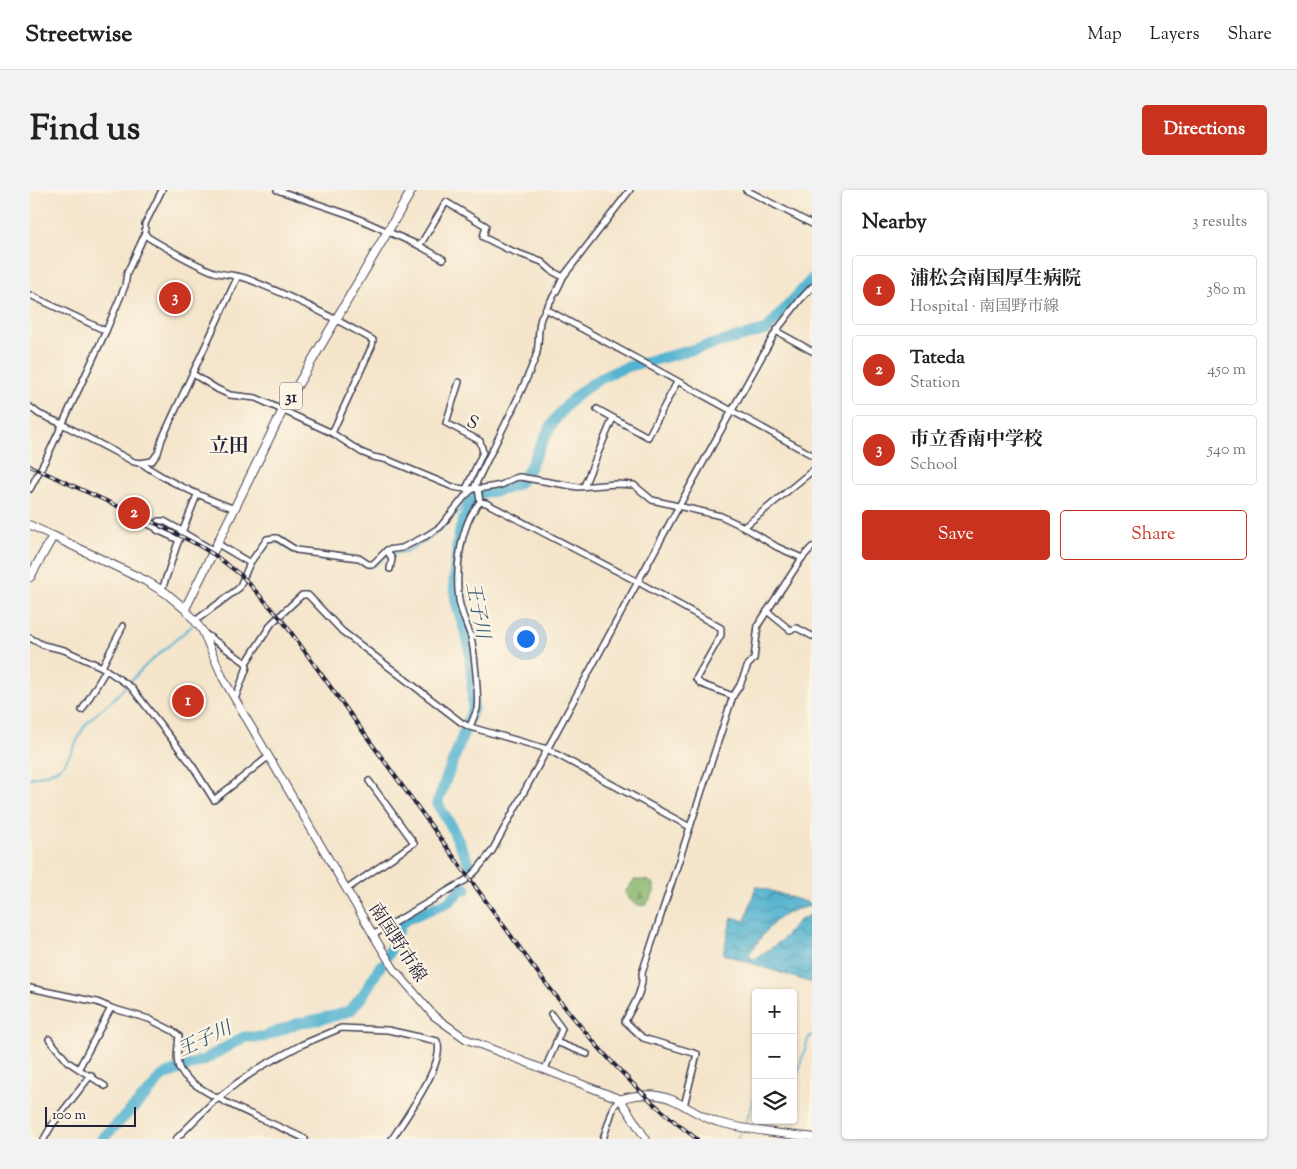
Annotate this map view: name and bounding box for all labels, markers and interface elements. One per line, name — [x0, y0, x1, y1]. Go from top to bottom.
text: Streetwise — [25, 18, 132, 52]
text: Map — [1087, 22, 1122, 48]
text: Layers — [1150, 22, 1200, 48]
text: Share — [1228, 22, 1272, 48]
text: Find us — [30, 105, 140, 156]
button: Directions — [1142, 105, 1267, 155]
text: Nearby — [862, 208, 927, 238]
text: 3 results — [1192, 211, 1247, 234]
text: 浦松会南国厚生病院 — [910, 266, 1081, 293]
pin: 3 — [159, 279, 191, 317]
text: 1 — [876, 279, 882, 302]
text: 380 m — [1206, 279, 1246, 302]
text: Hospital · 南国野市線 — [910, 296, 1059, 319]
text: Tateda — [910, 345, 965, 372]
text: 2 — [875, 359, 883, 382]
text: 450 m — [1207, 359, 1246, 382]
text: Station — [910, 372, 960, 395]
road number: 31 — [280, 382, 302, 410]
street label: S — [462, 410, 483, 438]
text: 市立香南中学校 — [910, 427, 1043, 454]
district label: 立田 — [209, 433, 249, 462]
text: 3 — [876, 439, 882, 462]
text: 540 m — [1208, 439, 1246, 462]
text: School — [910, 454, 958, 477]
pin: 2 — [118, 494, 150, 532]
button: Save — [862, 510, 1050, 560]
button: Share — [1060, 510, 1247, 560]
water label: 王子川 — [458, 580, 496, 643]
your location — [513, 626, 539, 652]
pin: 1 — [172, 682, 204, 720]
street label: 南国野市線 — [361, 898, 432, 988]
map controls — [752, 989, 797, 1124]
button: + — [752, 989, 797, 1034]
water label: 王子川 — [174, 1015, 238, 1065]
button: − — [752, 1034, 797, 1079]
button: layers — [752, 1079, 797, 1124]
scale bar — [45, 1104, 136, 1127]
text: 100 m — [52, 1106, 86, 1126]

